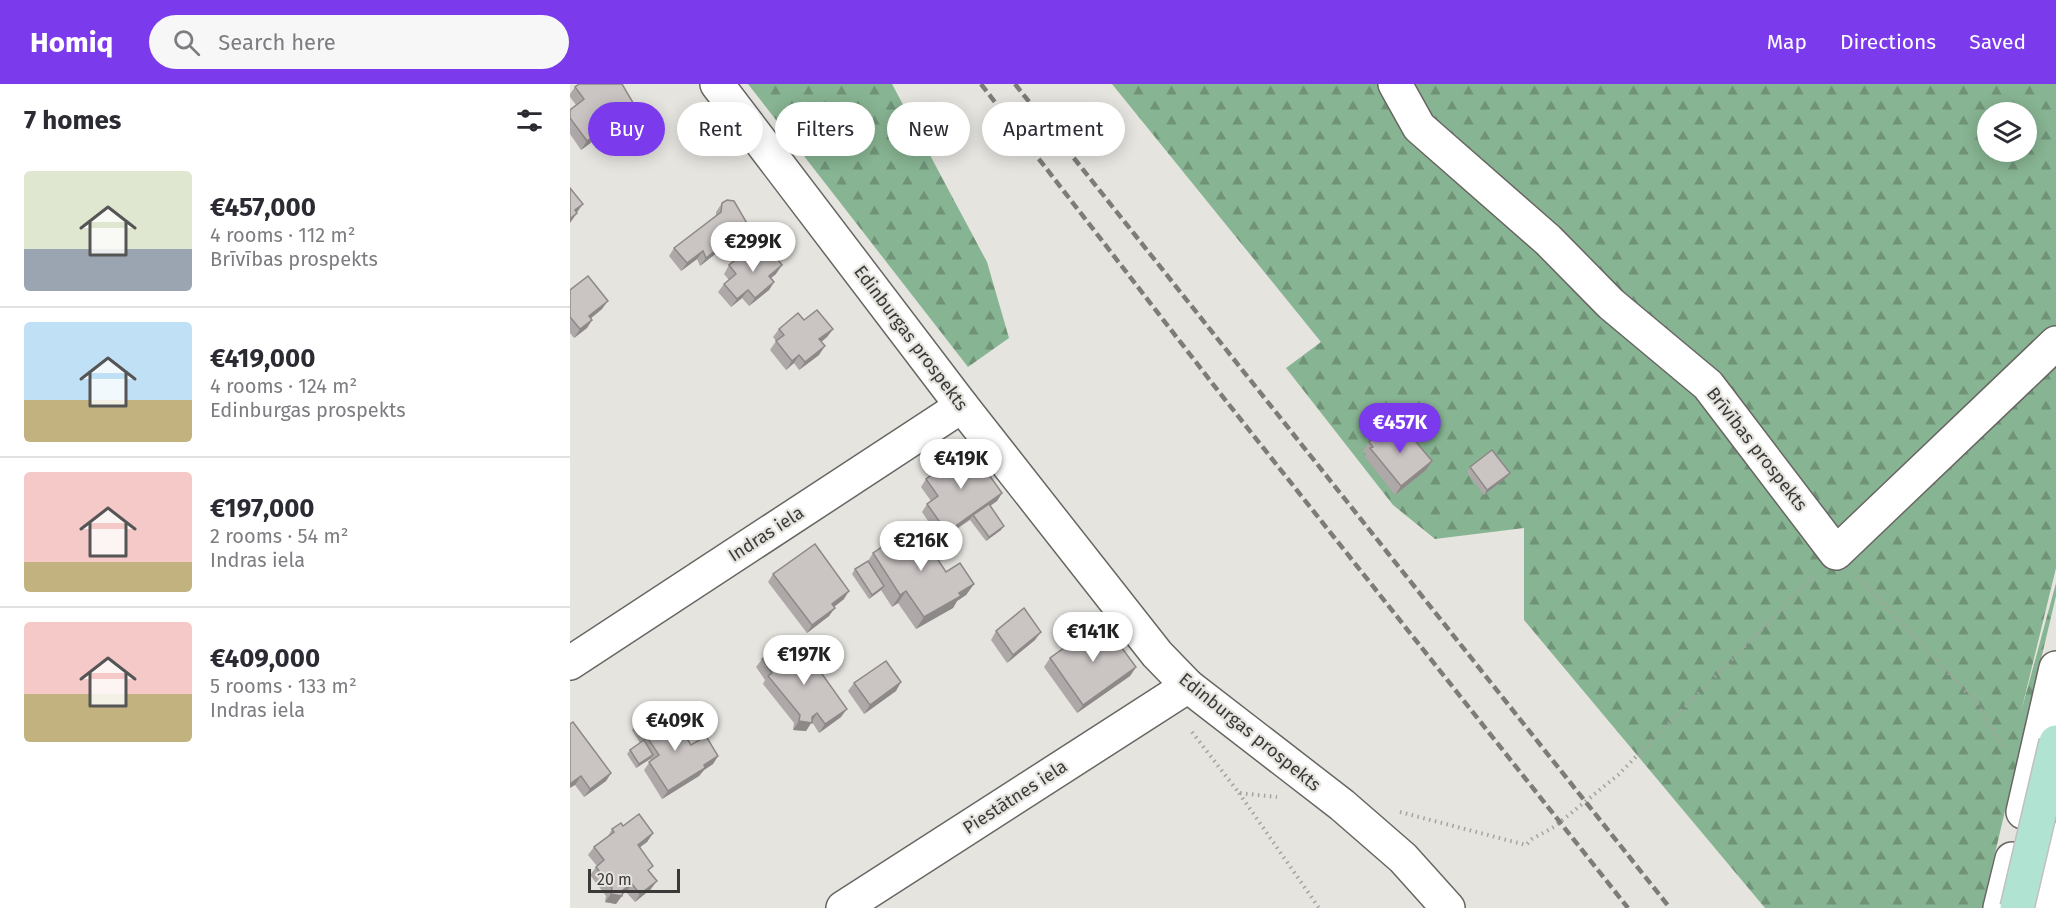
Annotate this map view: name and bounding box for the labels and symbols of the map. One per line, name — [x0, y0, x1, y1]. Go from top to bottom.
pin: €299K — [711, 222, 795, 273]
street label: Edinburgas prospekts — [849, 261, 973, 415]
street label: Brīvības prospekts — [1702, 383, 1812, 515]
pin: €457K — [1358, 403, 1442, 454]
pin: €419K — [919, 439, 1003, 490]
street label: Indras iela — [724, 501, 808, 567]
pin: €216K — [879, 521, 963, 572]
pin: €141K — [1051, 612, 1135, 663]
pin: €197K — [762, 635, 846, 686]
street label: Edinburgas prospekts — [1175, 668, 1325, 796]
pin: €409K — [633, 701, 717, 752]
street label: Piestātnes iela — [959, 755, 1071, 839]
scale bar — [588, 866, 680, 894]

